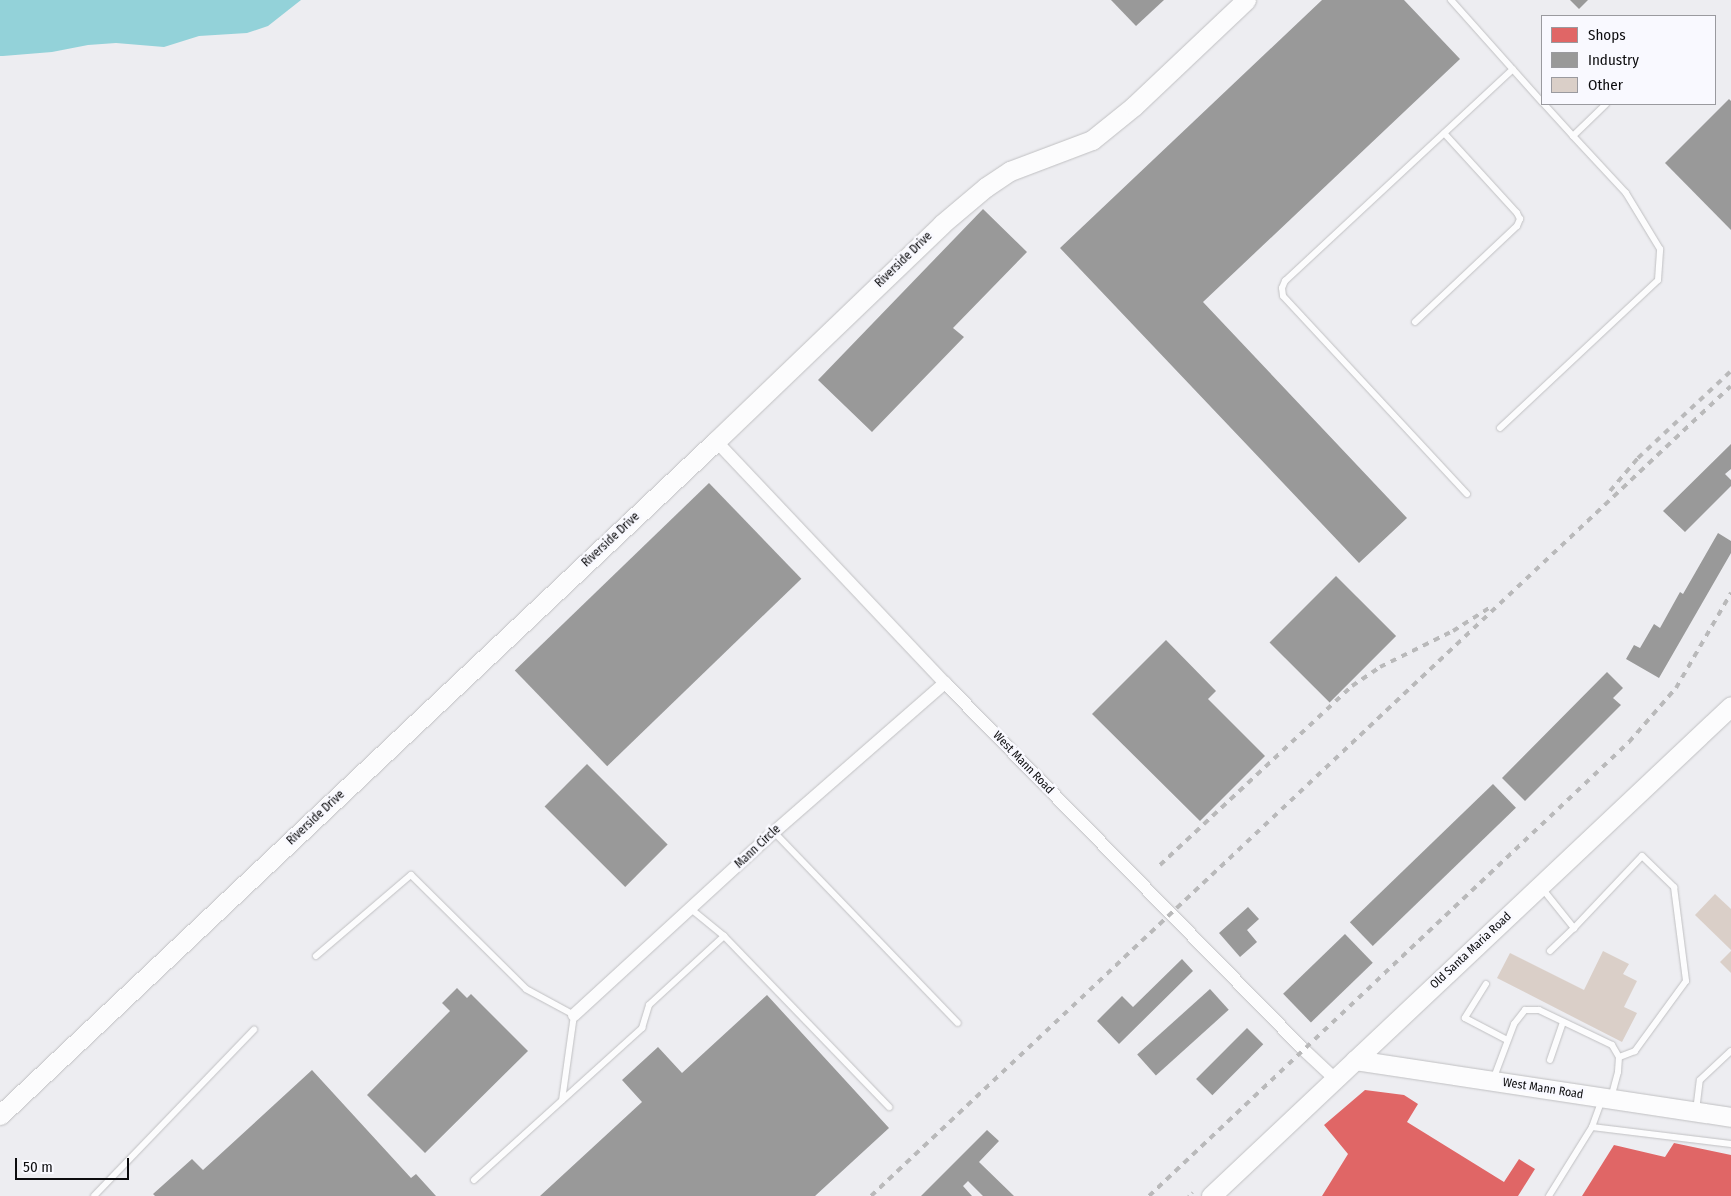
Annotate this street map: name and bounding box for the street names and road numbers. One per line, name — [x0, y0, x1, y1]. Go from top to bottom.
street label: Riverside Drive — [873, 229, 935, 291]
street label: Riverside Drive — [579, 510, 643, 570]
street label: West Mann Road — [990, 729, 1056, 797]
street label: Riverside Drive — [284, 788, 348, 848]
street label: Mann Circle — [732, 822, 784, 872]
street label: Old Santa Maria Road — [1427, 910, 1515, 992]
street label: West Mann Road — [1502, 1076, 1584, 1102]

